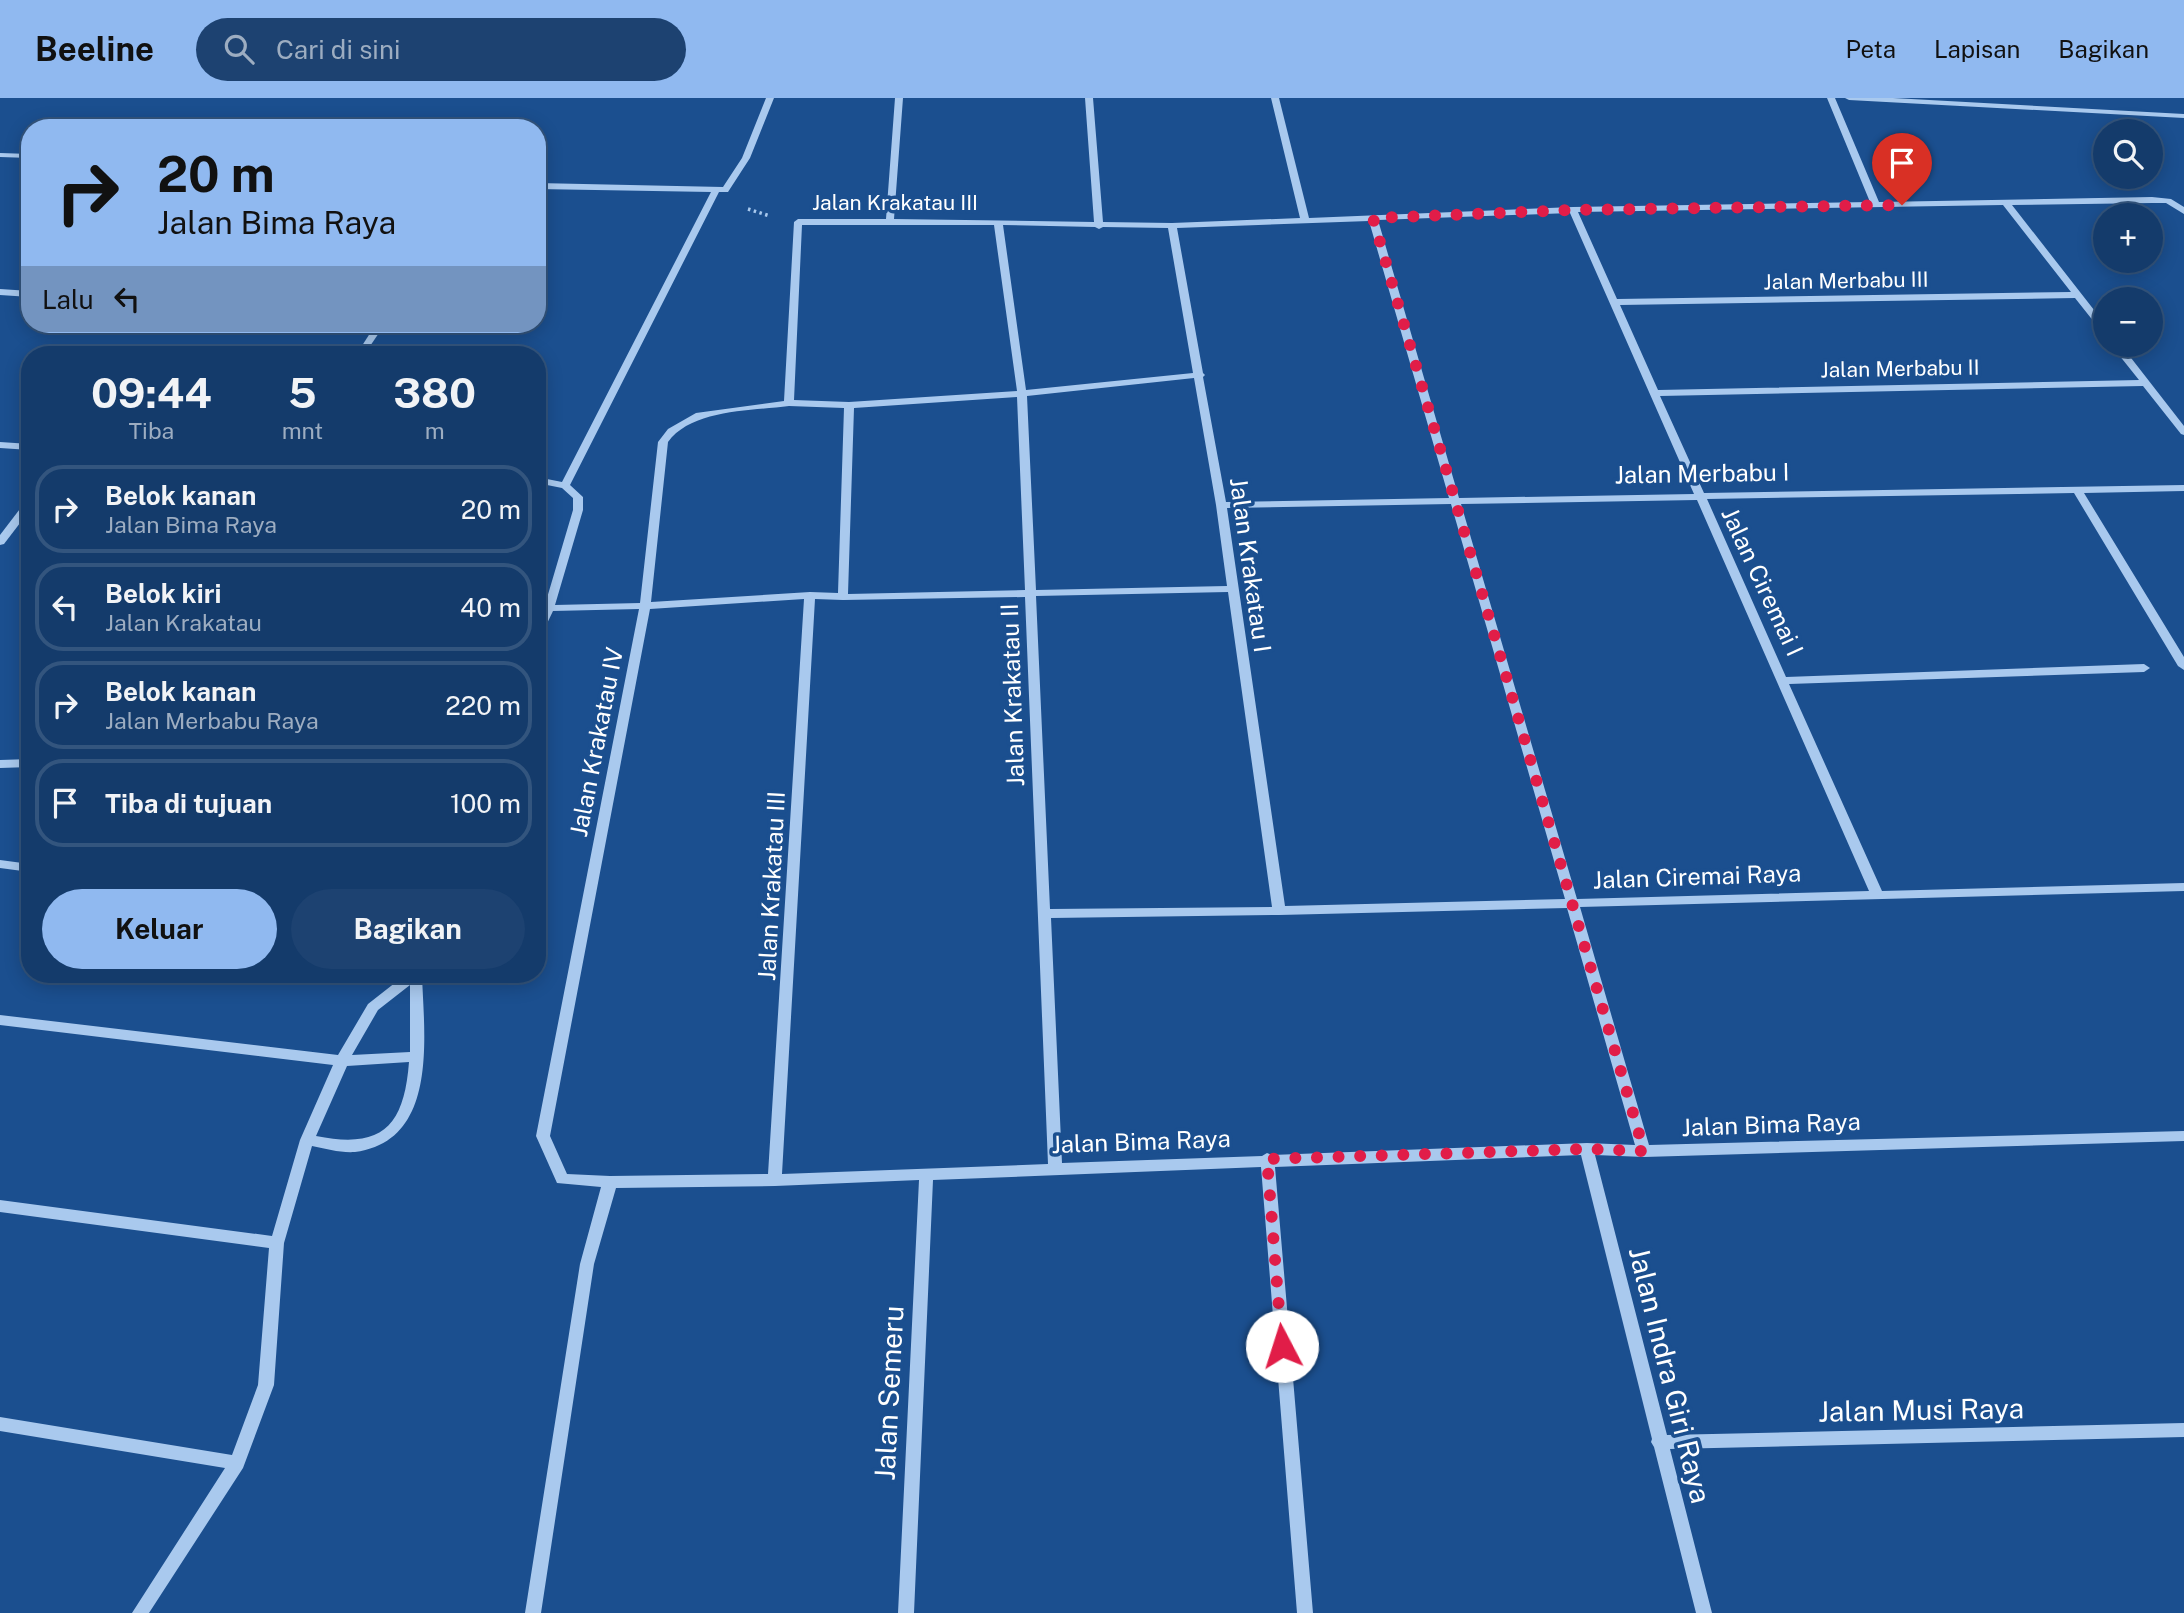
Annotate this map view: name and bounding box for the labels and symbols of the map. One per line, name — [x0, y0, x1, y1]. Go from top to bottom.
pin — [1872, 133, 1932, 205]
street label: Jalan Krakatau III — [812, 190, 978, 215]
street label: Jalan Merbabu III — [1763, 267, 1929, 294]
street label: Jalan Merbabu II — [1820, 355, 1980, 382]
street label: Jalan Merbabu I — [1614, 457, 1790, 489]
street label: Jalan Krakatau I — [1225, 476, 1277, 654]
street label: Jalan Ciremai I — [1716, 503, 1810, 660]
street label: Jalan Krakatau II — [995, 603, 1029, 787]
street label: Jalan Krakatau IV — [564, 645, 628, 839]
street label: Jalan Krakatau III — [752, 790, 790, 981]
street label: Jalan Ciremai Raya — [1592, 858, 1802, 894]
street label: Jalan Bima Raya — [1681, 1107, 1861, 1141]
street label: Jalan Bima Raya — [1051, 1124, 1231, 1158]
street label: Jalan Indra Giri Raya — [1623, 1243, 1718, 1506]
street label: Jalan Semeru — [867, 1305, 910, 1481]
position arrow — [1245, 1309, 1319, 1383]
street label: Jalan Musi Raya — [1818, 1391, 2024, 1428]

